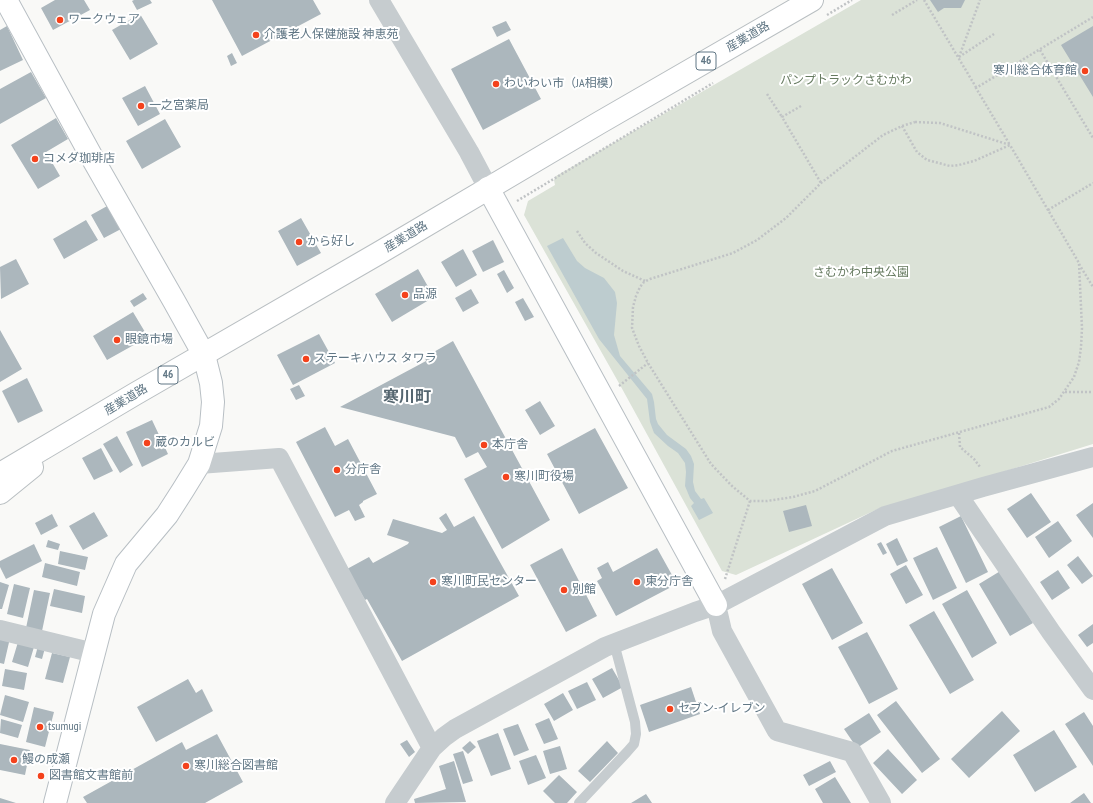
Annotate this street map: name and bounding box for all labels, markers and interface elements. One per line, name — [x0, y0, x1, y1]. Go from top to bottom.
place label: ワークウェア — [68, 13, 140, 27]
marker: ワークウェア — [55, 15, 65, 25]
street label: 産業道路 — [724, 19, 772, 55]
place label: 介護老人保健施設 神恵苑 — [264, 28, 399, 42]
marker: 介護老人保健施設 神恵苑 — [251, 30, 261, 40]
road number: 46 — [696, 52, 716, 70]
place label: 寒川総合体育館 — [993, 64, 1077, 78]
marker: 寒川総合体育館 — [1080, 66, 1090, 76]
park label: パンプトラックさむかわ — [780, 74, 912, 88]
place label: わいわい市（JA相模） — [504, 77, 621, 91]
marker: わいわい市（JA相模） — [491, 79, 501, 89]
place label: 一之宮薬局 — [149, 99, 209, 113]
marker: 一之宮薬局 — [136, 101, 146, 111]
place label: コメダ珈琲店 — [43, 152, 115, 166]
marker: コメダ珈琲店 — [30, 154, 40, 164]
street label: 産業道路 — [382, 218, 430, 256]
place label: から好し — [307, 235, 355, 249]
marker: から好し — [294, 237, 304, 247]
park label: さむかわ中央公園 — [813, 266, 909, 280]
place label: 品源 — [413, 288, 437, 302]
marker: 品源 — [400, 290, 410, 300]
place label: 眼鏡市場 — [125, 333, 173, 347]
marker: 眼鏡市場 — [112, 335, 122, 345]
place label: ステーキハウス タワラ — [314, 352, 437, 366]
marker: ステーキハウス タワラ — [301, 354, 311, 364]
road number: 46 — [158, 366, 178, 384]
street label: 産業道路 — [102, 381, 150, 419]
district label: 寒川町 — [383, 387, 431, 407]
place label: 蔵のカルビ — [155, 436, 215, 450]
marker: 蔵のカルビ — [142, 438, 152, 448]
place label: 本庁舎 — [492, 438, 528, 452]
marker: 本庁舎 — [479, 440, 489, 450]
place label: 分庁舎 — [345, 463, 381, 477]
marker: 分庁舎 — [332, 465, 342, 475]
place label: 寒川町役場 — [514, 470, 574, 484]
marker: 寒川町役場 — [501, 472, 511, 482]
place label: 寒川町民センター — [441, 575, 537, 589]
place label: 東分庁舎 — [645, 575, 693, 589]
marker: 寒川町民センター — [428, 577, 438, 587]
marker: 東分庁舎 — [632, 577, 642, 587]
place label: 別館 — [572, 583, 596, 597]
marker: 別館 — [559, 585, 569, 595]
place label: セブン-イレブン — [678, 702, 765, 716]
marker: セブン-イレブン — [665, 704, 675, 714]
place label: tsumugi — [48, 720, 81, 734]
marker: tsumugi — [35, 722, 45, 732]
place label: 鰻の成瀬 — [22, 753, 70, 767]
marker: 鰻の成瀬 — [9, 755, 19, 765]
place label: 寒川総合図書館 — [194, 759, 278, 773]
marker: 寒川総合図書館 — [181, 761, 191, 771]
place label: 図書館文書館前 — [49, 769, 133, 783]
marker: 図書館文書館前 — [36, 771, 46, 781]

